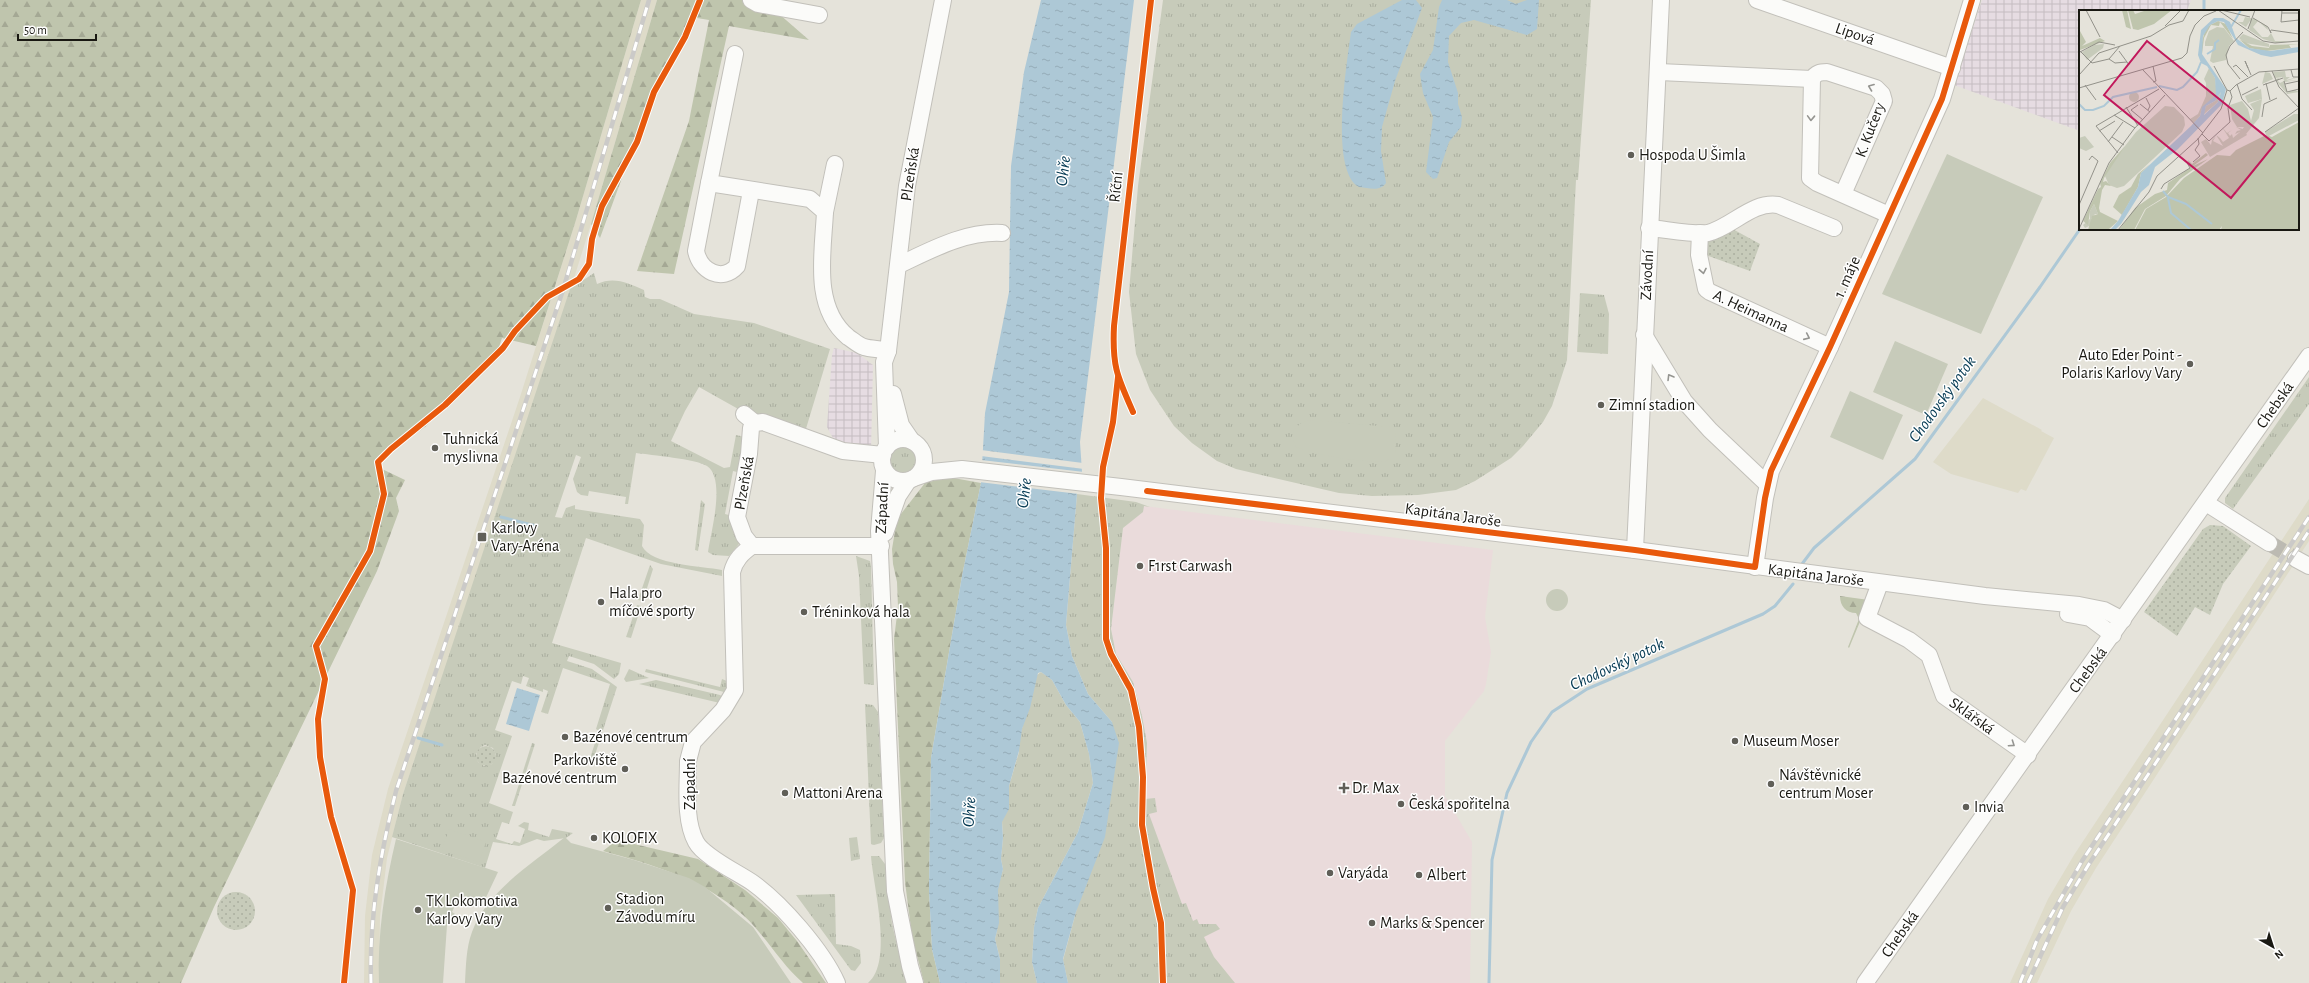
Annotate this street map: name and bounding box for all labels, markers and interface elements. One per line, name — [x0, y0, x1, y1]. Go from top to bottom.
inset map — [2079, 10, 2299, 230]
scale bar — [18, 16, 96, 42]
street label: Lipová — [1833, 20, 1877, 48]
text: 50 m — [24, 24, 47, 36]
one-way arrow — [1867, 83, 1874, 91]
street label: K. Kučery — [1852, 100, 1889, 160]
one-way arrow — [1807, 115, 1815, 121]
place label: Hospoda U Šimla — [1639, 145, 1746, 163]
street label: Plzeňská — [898, 146, 922, 202]
marker: Hospoda U Šimla — [1626, 150, 1636, 160]
water label: Ohře — [1053, 155, 1073, 187]
street label: Říční — [1104, 170, 1126, 203]
street label: Závodní — [1638, 249, 1656, 301]
street label: 1. máje — [1831, 254, 1864, 301]
one-way arrow — [1698, 268, 1706, 274]
street label: A. Heimanna — [1711, 287, 1791, 335]
one-way arrow — [1802, 332, 1810, 340]
place label: Auto Eder Point - Polaris Karlovy Vary — [2061, 347, 2182, 382]
water label: Chodovský potok — [1905, 353, 1980, 446]
marker: Auto Eder Point - Polaris Karlovy Vary — [2185, 359, 2195, 369]
one-way arrow — [1667, 374, 1674, 381]
street label: Chebská — [2253, 379, 2297, 431]
place label: Zimní stadion — [1609, 397, 1695, 413]
marker: Zimní stadion — [1596, 400, 1606, 410]
place label: Tuhnická myslivna — [443, 431, 499, 466]
marker: Tuhnická myslivna — [430, 443, 440, 453]
street label: Plzeňská — [731, 455, 757, 511]
water label: Ohře — [1014, 477, 1034, 509]
street label: Západní — [873, 482, 891, 534]
street label: Kapitána Jaroše — [1404, 500, 1502, 530]
place label: Karlovy Vary-Aréna — [491, 520, 559, 555]
marker: Karlovy Vary-Aréna — [476, 531, 488, 543]
place label: F1rst Carwash — [1148, 558, 1232, 574]
marker: F1rst Carwash — [1135, 561, 1145, 571]
street label: Kapitána Jaroše — [1767, 561, 1865, 589]
place label: Hala pro míčové sporty — [609, 585, 695, 620]
marker: Hala pro míčové sporty — [596, 597, 606, 607]
place label: Tréninková hala — [812, 604, 910, 620]
marker: Tréninková hala — [799, 607, 809, 617]
water label: Chodovský potok — [1567, 635, 1667, 694]
street label: Chebská — [2066, 644, 2110, 696]
street label: Sklářská — [1947, 694, 1997, 738]
place label: Bazénové centrum — [573, 729, 688, 745]
marker: Bazénové centrum — [560, 732, 570, 742]
place label: Museum Moser — [1743, 733, 1840, 749]
marker: Museum Moser — [1730, 736, 1740, 746]
one-way arrow — [2008, 739, 2015, 747]
place label: Parkoviště Bazénové centrum — [502, 752, 617, 786]
street label: Západní — [682, 758, 698, 810]
marker: Parkoviště Bazénové centrum — [620, 764, 630, 774]
place label: Návštěvnické centrum Moser — [1779, 767, 1874, 801]
marker: Návštěvnické centrum Moser — [1766, 779, 1776, 789]
place label: Dr. Max — [1352, 780, 1399, 796]
marker: Dr. Max — [1339, 783, 1349, 793]
place label: Mattoni Arena — [793, 785, 883, 801]
marker: Mattoni Arena — [780, 788, 790, 798]
place label: Česká spořitelna — [1409, 794, 1510, 812]
water label: Ohře — [959, 796, 979, 828]
marker: Česká spořitelna — [1396, 799, 1406, 809]
place label: Invia — [1974, 799, 2004, 815]
marker: Invia — [1961, 802, 1971, 812]
place label: KOLOFIX — [602, 830, 658, 846]
marker: KOLOFIX — [589, 833, 599, 843]
place label: Varyáda — [1338, 865, 1388, 882]
place label: Albert — [1427, 867, 1466, 883]
marker: Varyáda — [1325, 868, 1335, 878]
marker: Albert — [1414, 870, 1424, 880]
place label: Stadion Závodu míru — [616, 891, 695, 925]
place label: TK Lokomotiva Karlovy Vary — [426, 893, 518, 928]
marker: Stadion Závodu míru — [603, 903, 613, 913]
marker: TK Lokomotiva Karlovy Vary — [413, 905, 423, 915]
street label: Chebská — [1878, 908, 1922, 960]
place label: Marks & Spencer — [1380, 915, 1485, 931]
marker: Marks & Spencer — [1367, 918, 1377, 928]
north arrow — [2253, 927, 2293, 967]
text: N — [2273, 948, 2285, 961]

